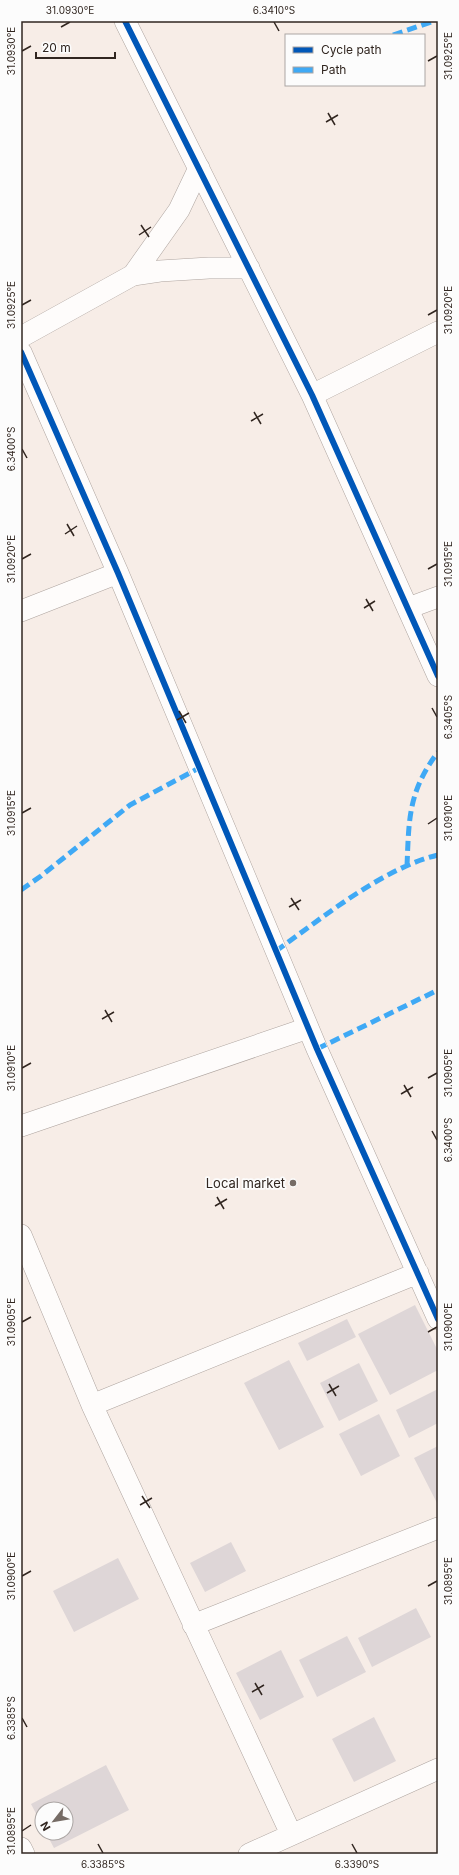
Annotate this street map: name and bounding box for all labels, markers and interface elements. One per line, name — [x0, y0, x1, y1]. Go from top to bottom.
text: 31.0930°E — [46, 4, 94, 16]
text: 6.3410°S — [253, 4, 295, 16]
text: 31.0930°E — [5, 27, 17, 75]
text: 31.0925°E — [442, 32, 454, 80]
scale bar — [36, 34, 115, 60]
legend — [285, 34, 425, 86]
text: 20 m — [42, 40, 71, 55]
text: Cycle path — [321, 42, 382, 57]
text: Path — [321, 62, 346, 77]
text: 31.0925°E — [5, 281, 17, 329]
text: 31.0920°E — [442, 286, 454, 334]
text: 6.3400°S — [5, 427, 17, 471]
text: 31.0920°E — [5, 535, 17, 583]
text: 31.0915°E — [442, 541, 454, 587]
text: 6.3405°S — [442, 695, 454, 739]
text: 31.0915°E — [5, 790, 17, 836]
text: 31.0910°E — [442, 795, 454, 841]
text: 31.0910°E — [5, 1045, 17, 1091]
text: 31.0905°E — [442, 1049, 454, 1097]
text: 6.3400°S — [442, 1118, 454, 1162]
place label: Local market — [206, 1175, 285, 1191]
marker: Local market — [288, 1178, 298, 1188]
text: 31.0905°E — [5, 1298, 17, 1346]
text: 31.0900°E — [442, 1303, 454, 1351]
text: 31.0900°E — [5, 1552, 17, 1600]
text: 31.0895°E — [442, 1557, 454, 1605]
text: 6.3385°S — [5, 1696, 17, 1740]
north arrow — [34, 1801, 74, 1841]
text: 31.0895°E — [5, 1807, 17, 1855]
text: N — [37, 1819, 54, 1833]
text: 6.3385°S — [81, 1858, 125, 1870]
text: 6.3390°S — [335, 1858, 379, 1870]

